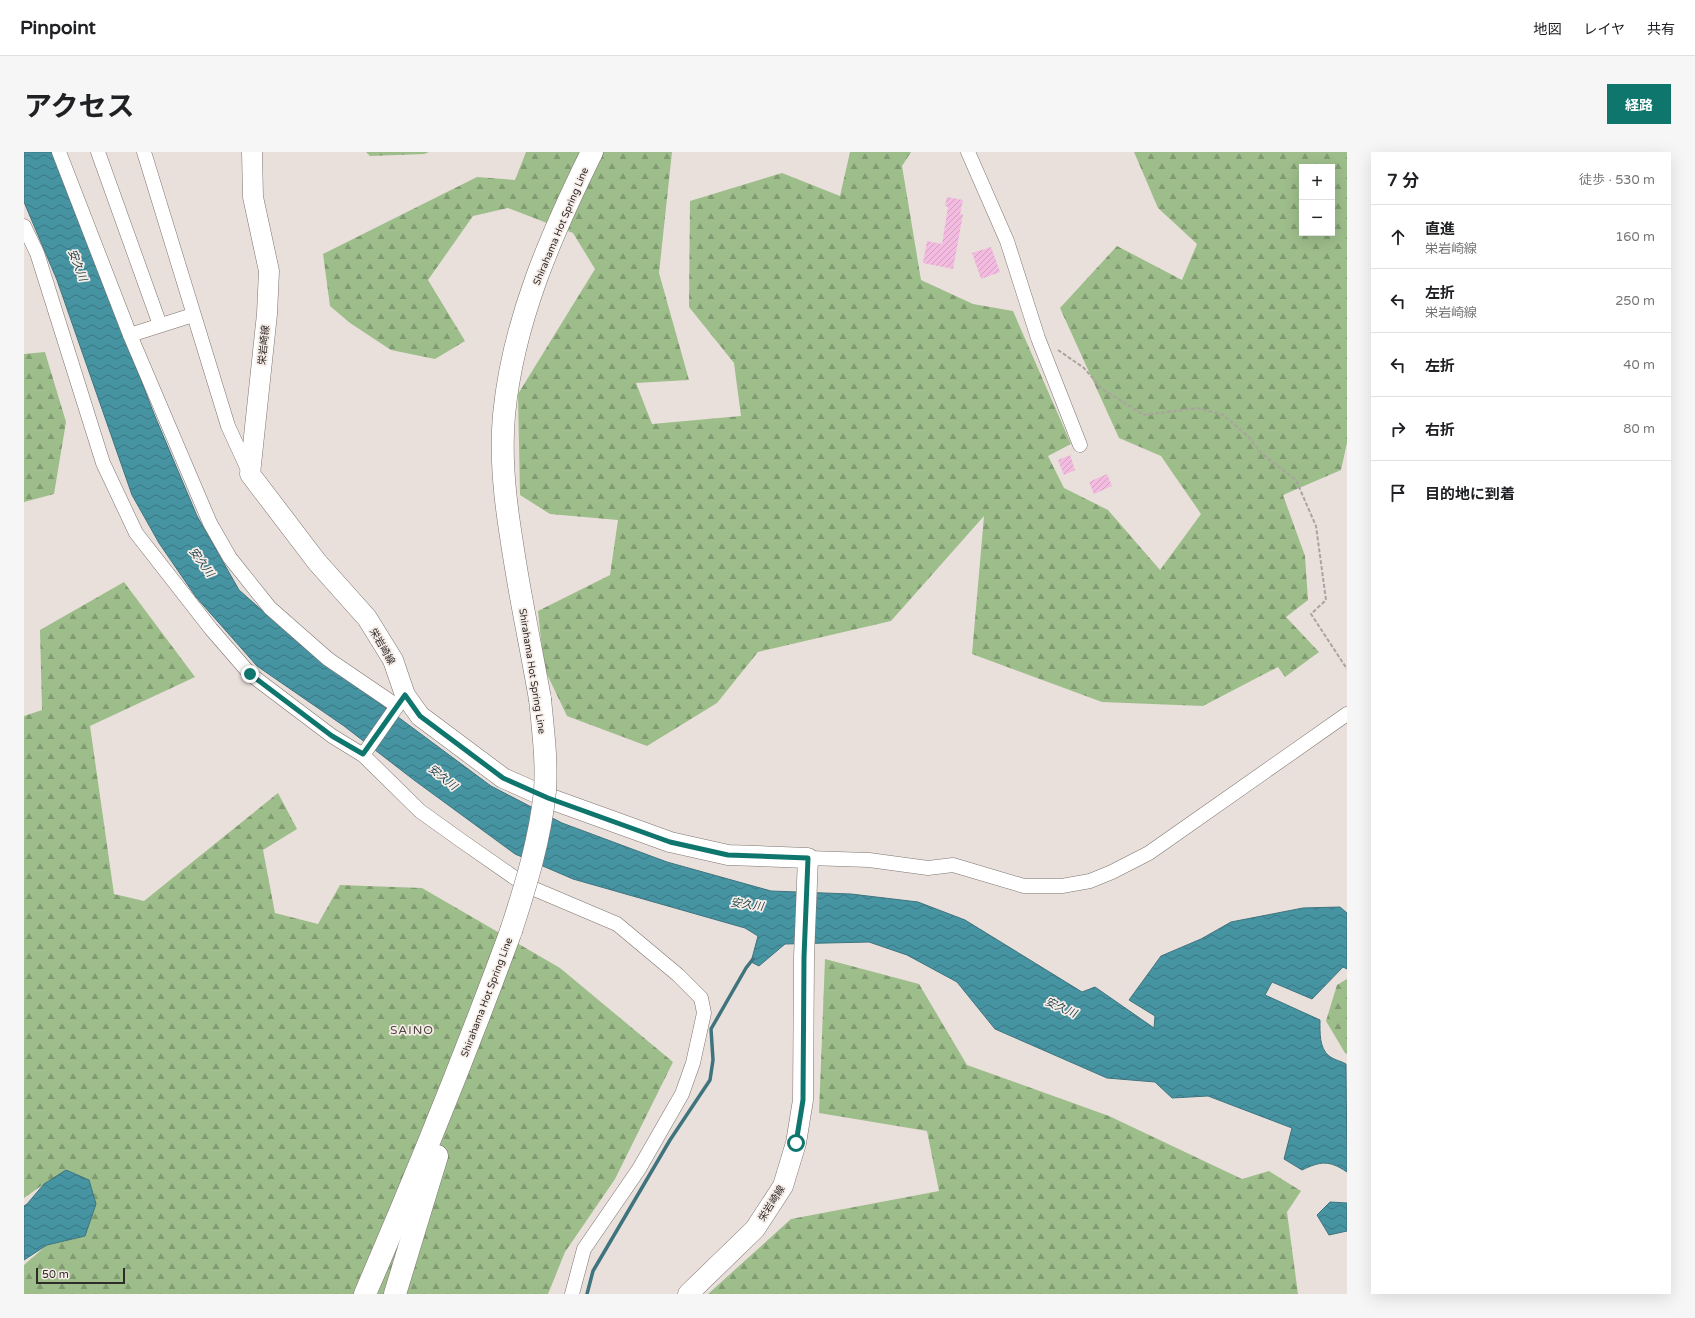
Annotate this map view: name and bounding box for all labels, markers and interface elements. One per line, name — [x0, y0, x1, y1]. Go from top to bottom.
text: Pinpoint — [20, 17, 96, 39]
text: 地図 — [1533, 21, 1561, 38]
text: レイヤ — [1583, 21, 1625, 38]
text: 共有 — [1647, 21, 1675, 38]
button: 経路 — [1607, 84, 1671, 124]
text: アクセス — [24, 90, 135, 124]
map controls — [1299, 164, 1335, 236]
button: + — [1299, 164, 1335, 200]
street label: Shirahama Hot Spring Line — [531, 165, 591, 287]
text: 7 分 — [1387, 170, 1419, 191]
text: 徒歩 · 530 m — [1579, 172, 1655, 188]
button: − — [1299, 200, 1335, 236]
text: 直進 — [1425, 220, 1455, 238]
icon: ahead — [1387, 226, 1409, 248]
text: 160 m — [1615, 229, 1655, 245]
text: 栄岩崎線 — [1425, 241, 1477, 257]
water label: 安久川 — [66, 247, 90, 284]
text: 左折 — [1425, 284, 1455, 302]
icon: left — [1387, 290, 1409, 312]
text: 250 m — [1615, 293, 1655, 309]
text: 栄岩崎線 — [1425, 305, 1477, 321]
street label: 栄岩崎線 — [256, 325, 272, 366]
icon: left — [1387, 354, 1409, 376]
text: 左折 — [1425, 357, 1455, 375]
text: 40 m — [1623, 357, 1655, 373]
icon: right — [1387, 418, 1409, 440]
text: 右折 — [1425, 421, 1455, 439]
text: 80 m — [1623, 421, 1655, 437]
icon: arrive — [1387, 482, 1409, 504]
text: 目的地に到着 — [1425, 485, 1515, 503]
water label: 安久川 — [187, 545, 217, 580]
street label: Shirahama Hot Spring Line — [516, 608, 548, 735]
street label: 栄岩崎線 — [367, 626, 397, 667]
route end — [241, 665, 259, 683]
water label: 安久川 — [426, 762, 460, 793]
water label: 安久川 — [730, 896, 765, 913]
street label: Shirahama Hot Spring Line — [459, 936, 515, 1059]
water label: 安久川 — [1043, 995, 1079, 1021]
district label: SAINO — [390, 1023, 434, 1037]
route start — [787, 1134, 805, 1152]
street label: 栄岩崎線 — [756, 1183, 788, 1224]
scale bar — [36, 1266, 125, 1285]
text: 50 m — [42, 1268, 69, 1281]

